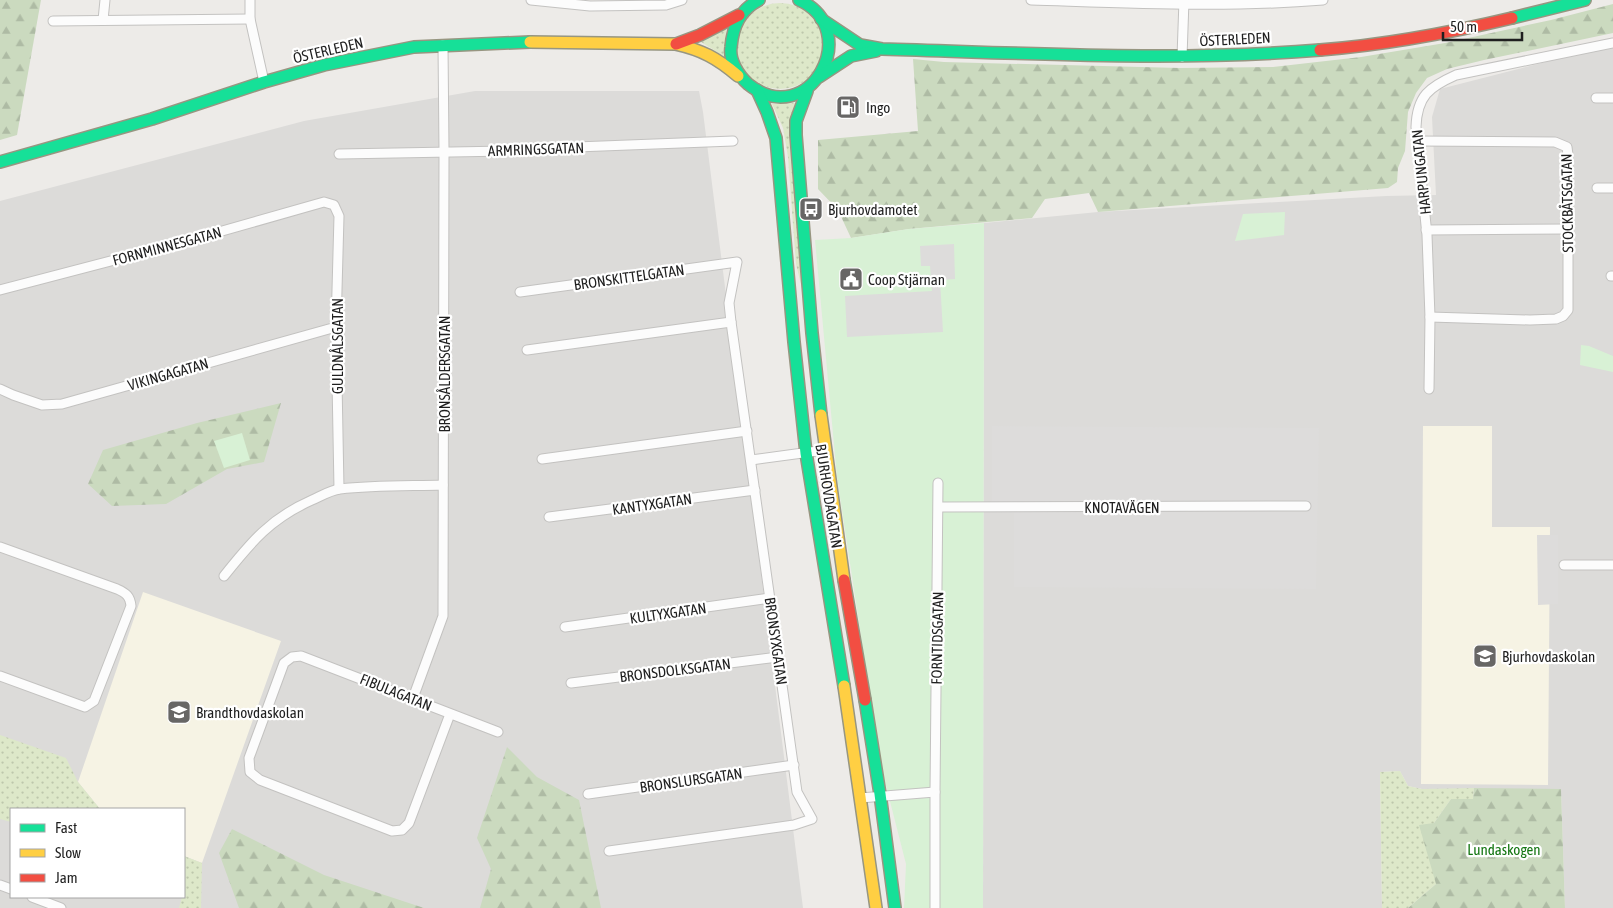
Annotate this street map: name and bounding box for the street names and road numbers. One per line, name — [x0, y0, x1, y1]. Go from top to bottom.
street label: ÖSTERLEDEN — [1199, 29, 1271, 49]
street label: ÖSTERLEDEN — [291, 34, 365, 66]
street label: HARPUNGATAN — [1408, 129, 1434, 215]
street label: ARMRINGSGATAN — [488, 139, 584, 159]
street label: STOCKBÅTSGATAN — [1558, 153, 1576, 253]
street label: FORNMINNESGATAN — [111, 223, 223, 269]
street label: BRONSKITTELGATAN — [573, 261, 685, 293]
street label: GULDNÅLSGATAN — [329, 298, 346, 394]
street label: BRONSÅLDERSGATAN — [436, 315, 453, 433]
street label: VIKINGAGATAN — [126, 354, 210, 394]
street label: BJURHOVDAGATAN — [812, 443, 846, 549]
street label: KANTYXGATAN — [611, 490, 693, 518]
street label: KNOTAVÄGEN — [1084, 499, 1160, 516]
street label: FORNTIDSGATAN — [928, 591, 946, 685]
street label: BRONSYXGATAN — [761, 596, 791, 686]
street label: KULTYXGATAN — [629, 599, 707, 627]
street label: BRONSDOLKSGATAN — [618, 655, 732, 685]
street label: FIBULAGATAN — [358, 670, 434, 714]
street label: BRONSLURSGATAN — [638, 764, 744, 796]

